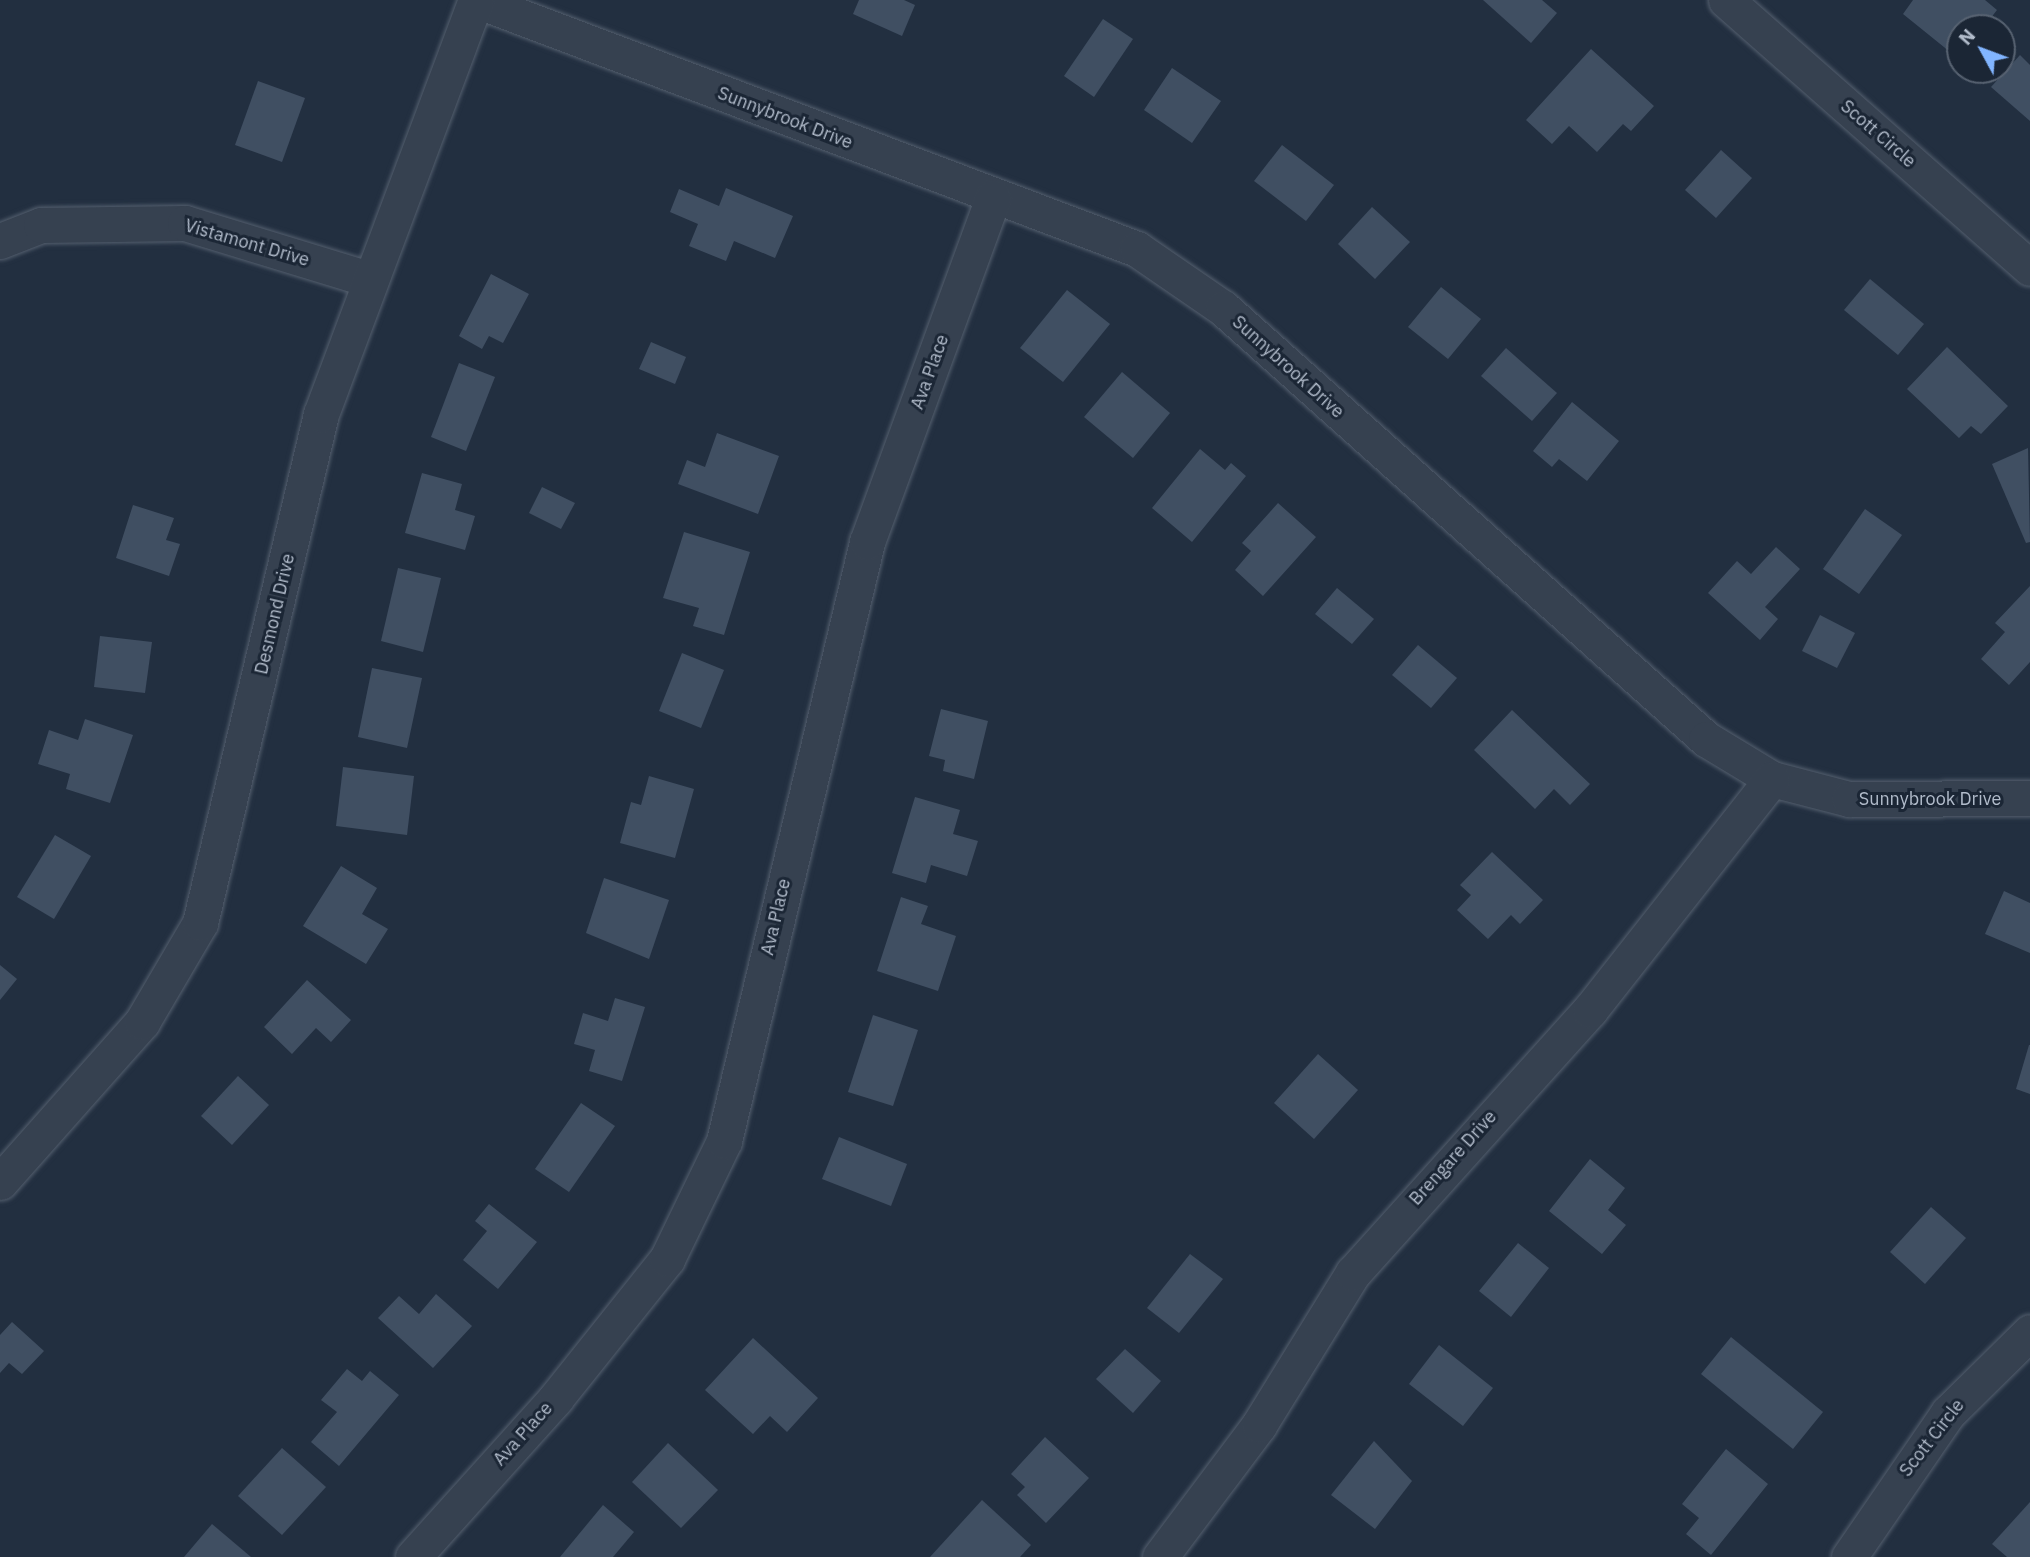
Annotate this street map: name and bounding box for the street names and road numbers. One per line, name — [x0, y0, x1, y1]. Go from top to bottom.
street label: Sunnybrook Drive — [715, 82, 855, 154]
street label: Scott Circle — [1836, 96, 1920, 172]
street label: Vistamont Drive — [182, 215, 312, 271]
street label: Sunnybrook Drive — [1228, 311, 1348, 423]
street label: Ava Place — [907, 332, 953, 412]
street label: Desmond Drive — [251, 552, 299, 676]
street label: Sunnybrook Drive — [1859, 788, 2001, 810]
street label: Ava Place — [757, 877, 795, 957]
street label: Brengare Drive — [1405, 1106, 1501, 1210]
street label: Scott Circle — [1895, 1395, 1969, 1481]
street label: Ava Place — [489, 1398, 557, 1470]

